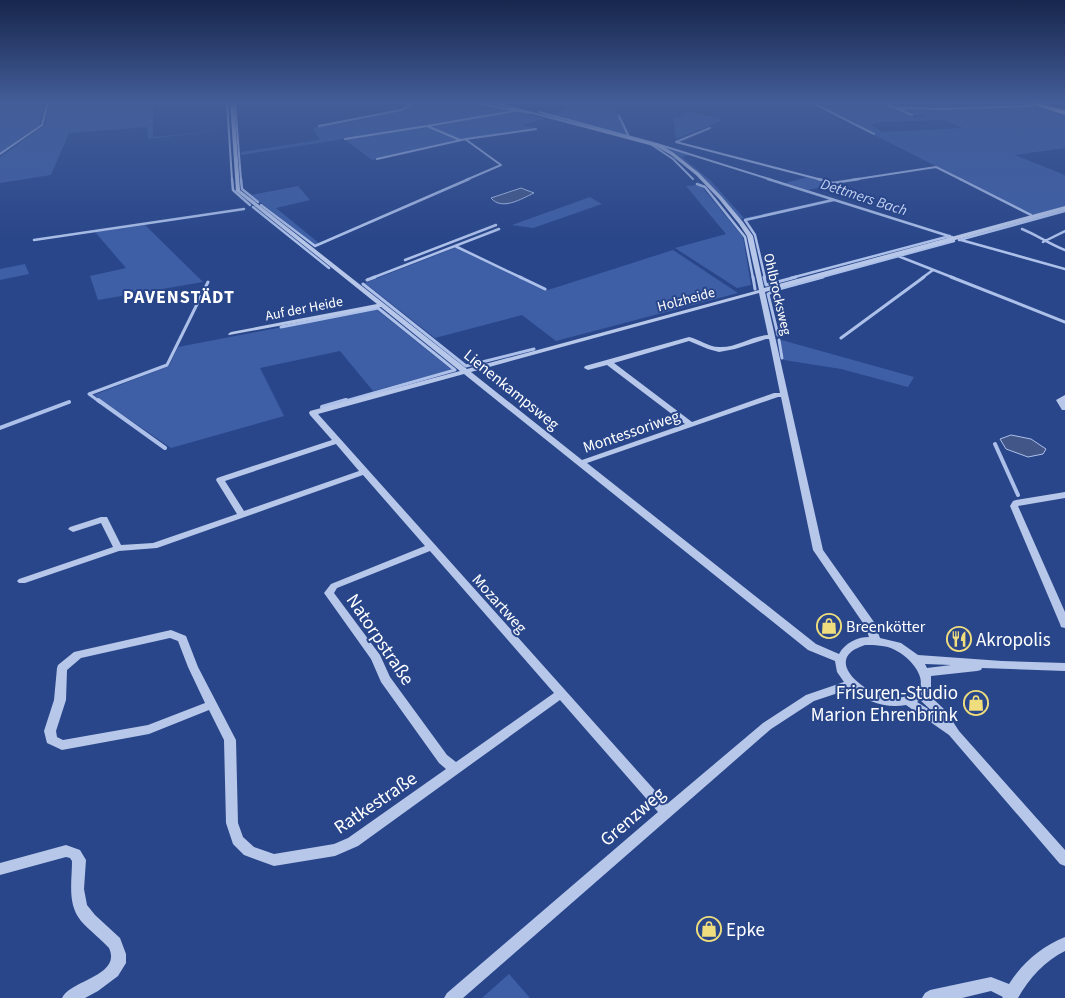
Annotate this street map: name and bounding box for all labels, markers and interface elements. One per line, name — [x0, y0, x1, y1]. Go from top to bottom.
water label: Dettmers Bach — [818, 174, 910, 221]
street label: Ohlbrocksweg — [758, 251, 796, 337]
street label: Holzheide — [655, 283, 717, 317]
district label: PAVENSTÄDT — [123, 285, 235, 310]
street label: Auf der Heide — [264, 292, 345, 326]
street label: Lienenkampsweg — [459, 344, 564, 435]
street label: Montessoriweg — [580, 405, 683, 459]
street label: Mozartweg — [467, 569, 532, 638]
street label: Natorpstraße — [339, 589, 420, 691]
shop icon: Breenkötter — [816, 613, 842, 639]
place label: Breenkötter — [846, 616, 926, 638]
restaurant icon: Akropolis — [946, 626, 972, 652]
place label: Akropolis — [976, 627, 1051, 654]
place label: Frisuren-Studio Marion Ehrenbrink — [811, 680, 959, 729]
shop icon: Frisuren-Studio Marion Ehrenbrink — [963, 690, 989, 716]
street label: Ratkestraße — [329, 765, 423, 841]
street label: Grenzweg — [595, 781, 672, 853]
shop icon: Epke — [696, 916, 722, 942]
place label: Epke — [726, 917, 765, 944]

